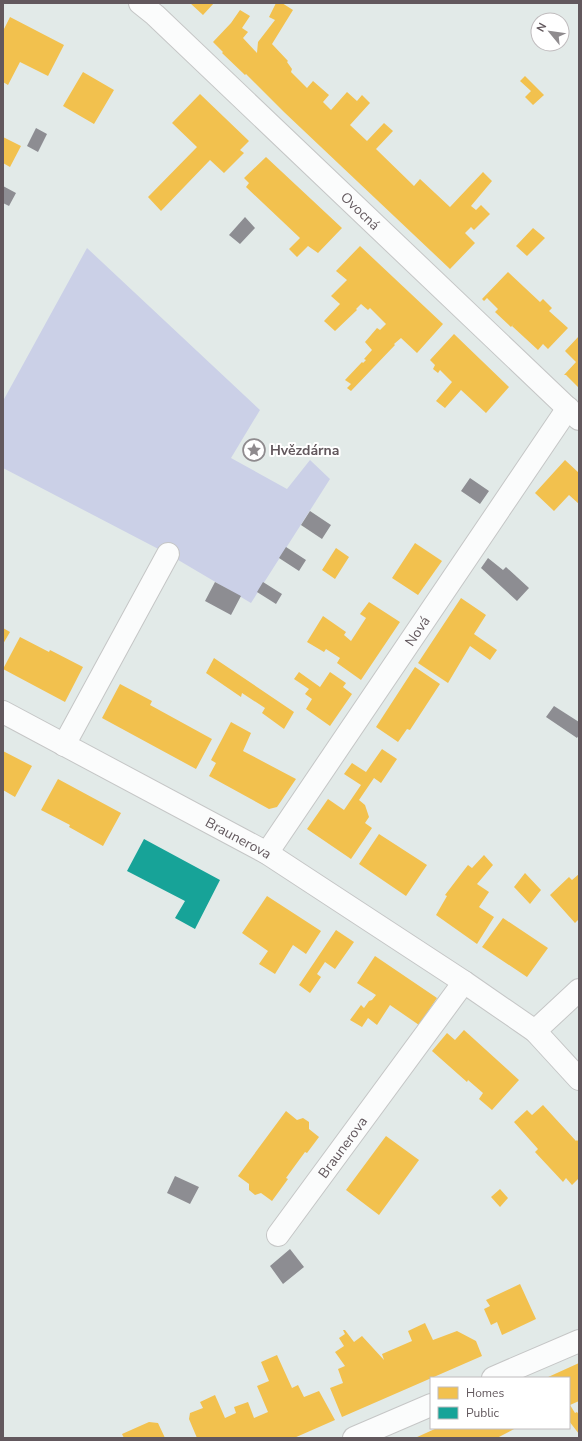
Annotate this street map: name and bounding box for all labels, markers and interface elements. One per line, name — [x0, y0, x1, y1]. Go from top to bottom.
north arrow — [530, 12, 570, 52]
text: N — [533, 20, 550, 35]
street label: Ovocná — [336, 188, 384, 234]
place icon: Hvězdárna — [241, 437, 267, 463]
place label: Hvězdárna — [270, 441, 339, 460]
street label: Nová — [401, 612, 435, 650]
street label: Braunerova — [202, 813, 275, 863]
street label: Braunerova — [314, 1113, 372, 1182]
legend — [430, 1377, 570, 1429]
text: Homes — [466, 1385, 504, 1401]
text: Public — [466, 1405, 500, 1421]

